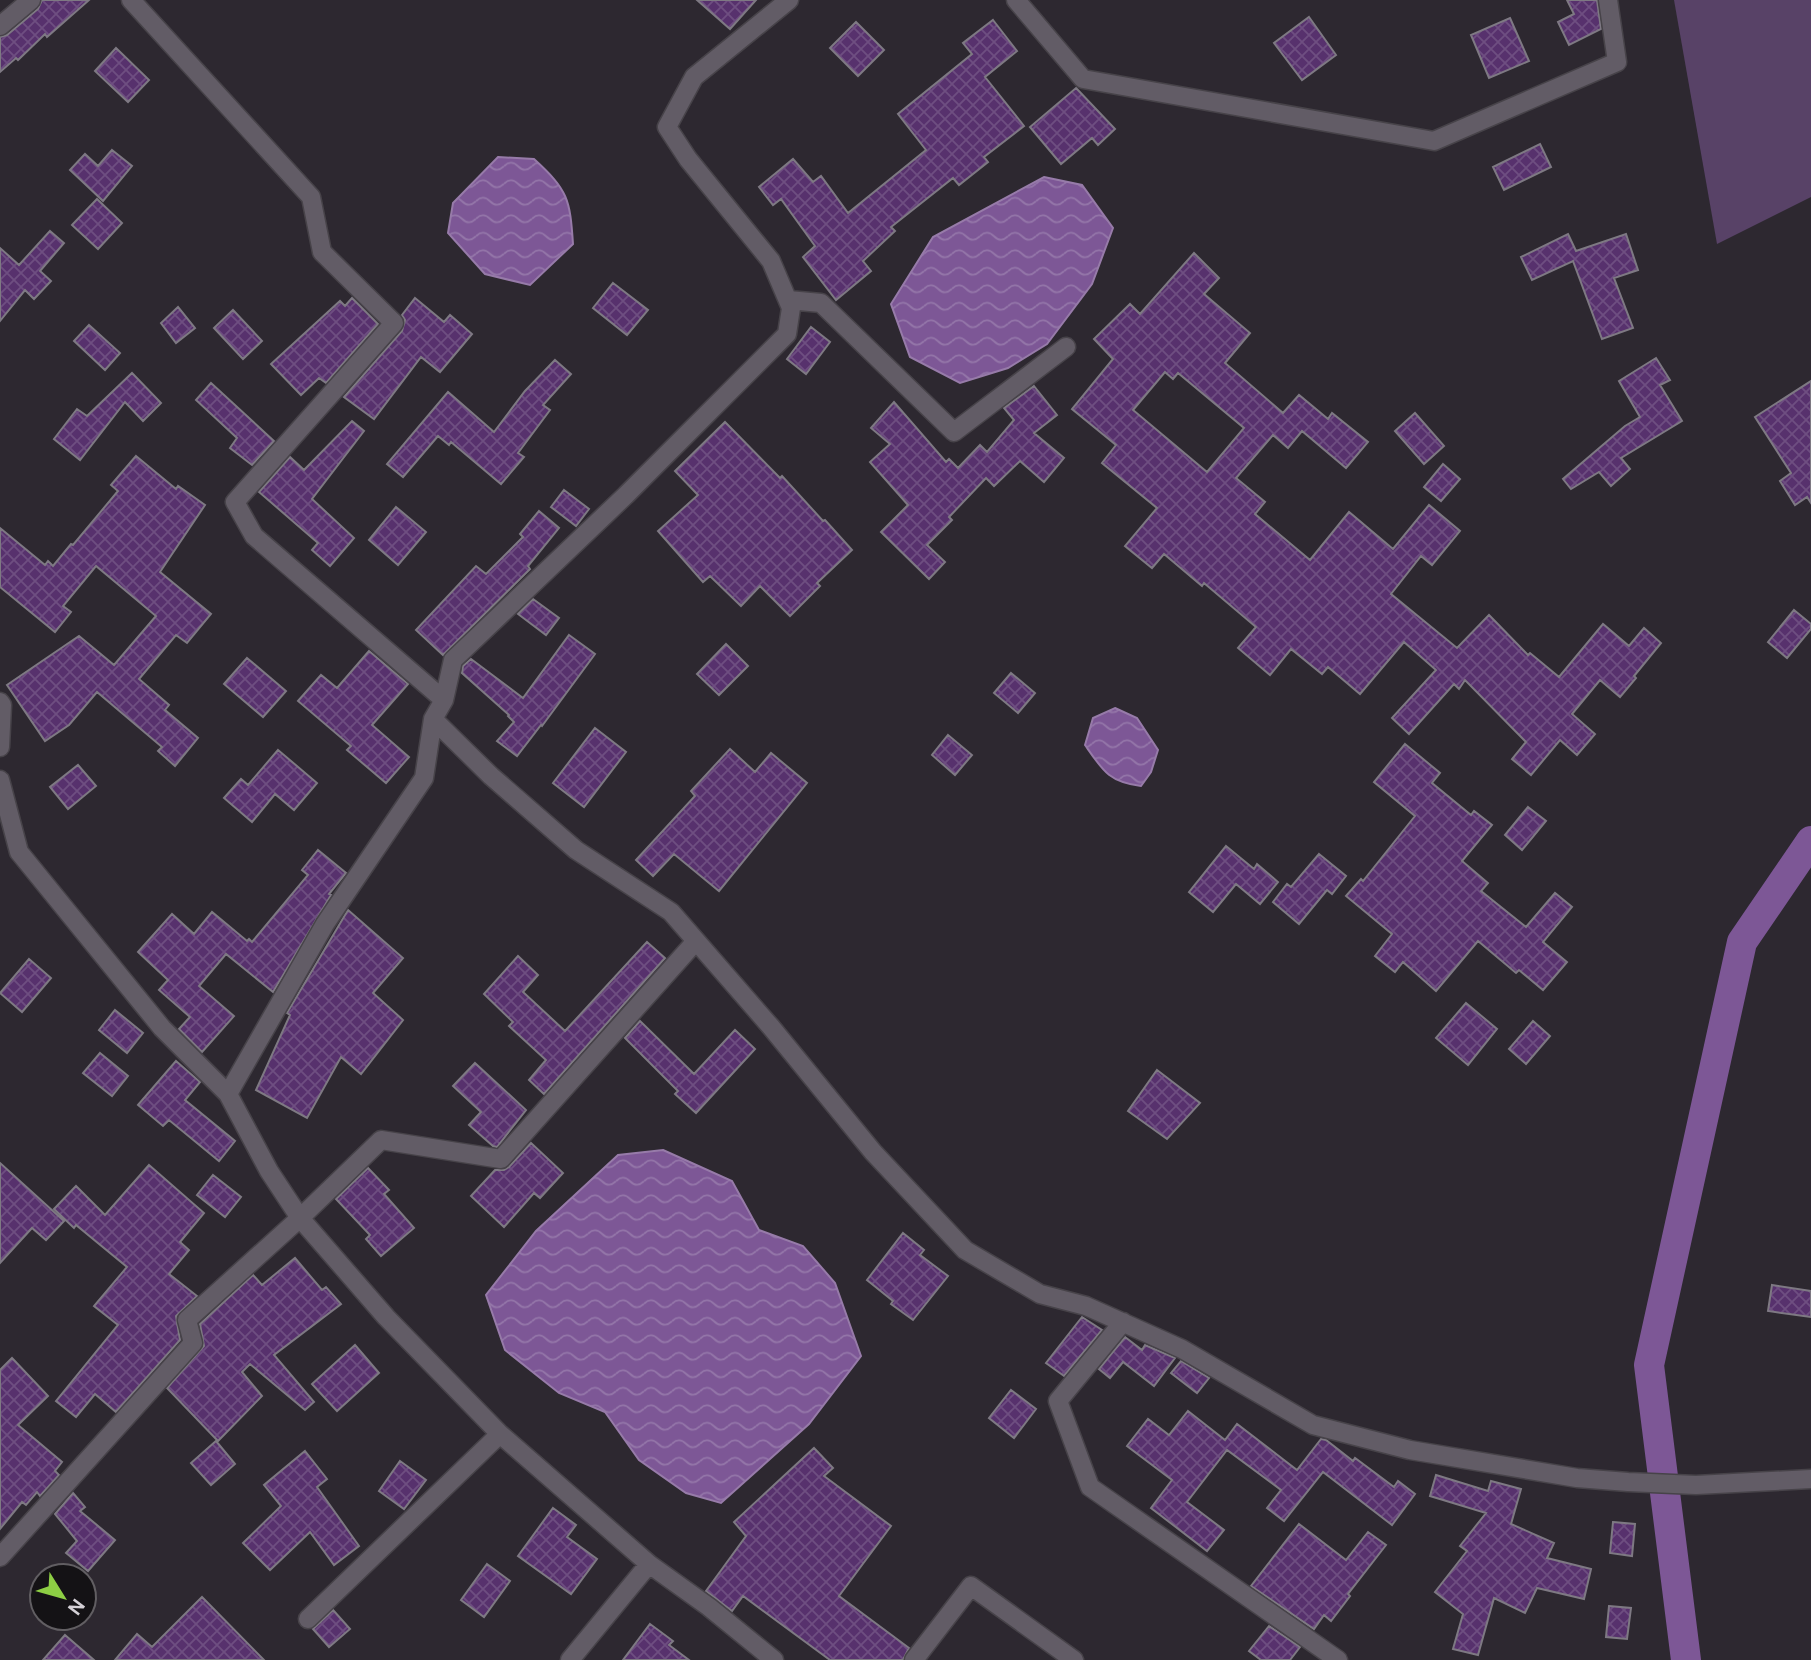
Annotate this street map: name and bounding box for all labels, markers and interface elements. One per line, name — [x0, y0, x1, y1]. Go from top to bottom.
north arrow — [28, 1562, 98, 1632]
text: N — [62, 1594, 90, 1620]

